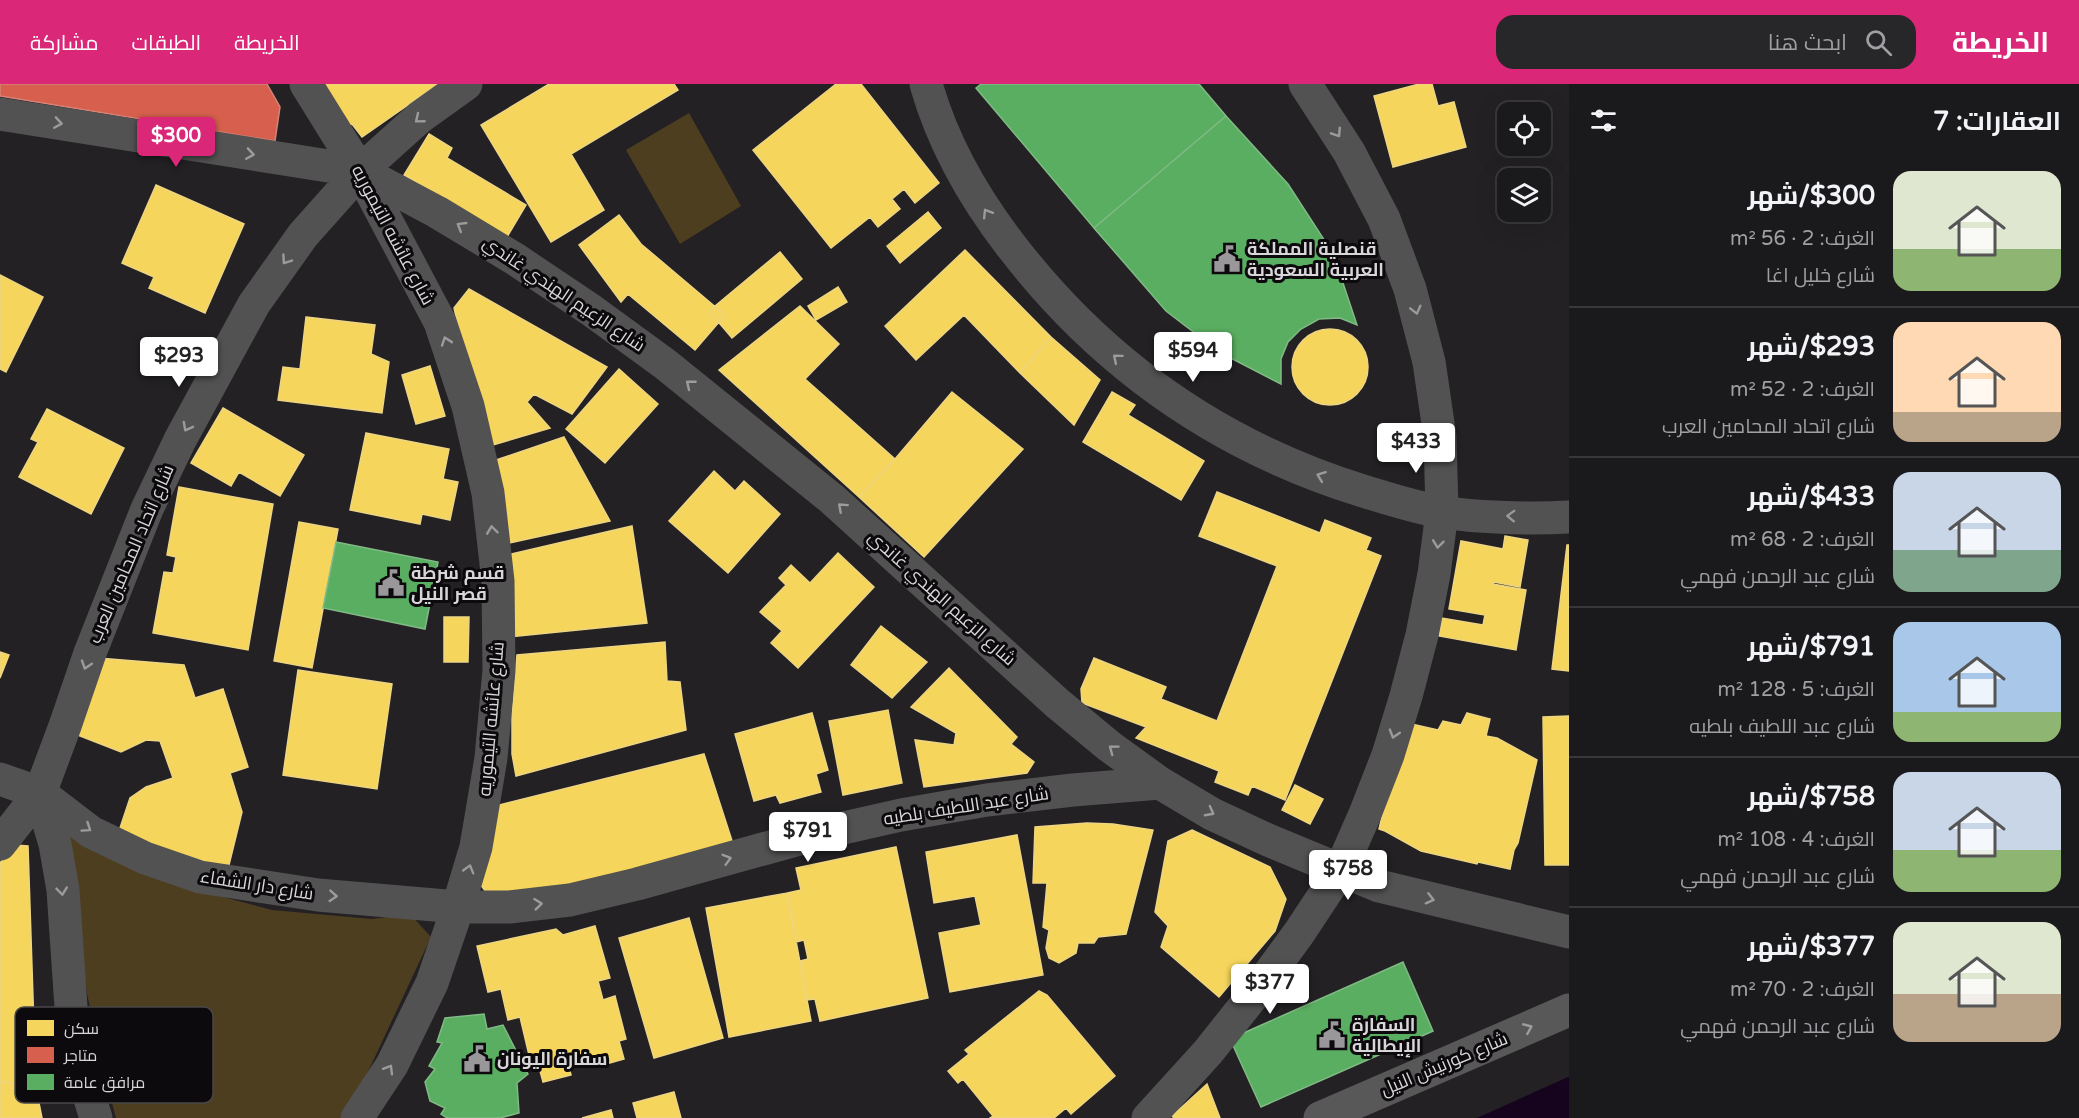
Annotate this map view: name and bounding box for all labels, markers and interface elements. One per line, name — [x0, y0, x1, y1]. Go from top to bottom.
search box — [1496, 15, 1916, 69]
icon: search — [1862, 26, 1895, 59]
text: الخريطة — [1952, 26, 2049, 60]
text: ابحث هنا — [1768, 30, 1847, 56]
text: مشاركة — [30, 31, 99, 56]
text: الطبقات — [132, 31, 201, 56]
text: الخريطة — [234, 31, 300, 56]
map controls — [1497, 102, 1551, 222]
button: locate — [1497, 102, 1551, 156]
icon: filters — [1587, 104, 1620, 137]
text: العقارات: 7 — [1933, 106, 2061, 137]
one-way arrow — [415, 111, 426, 122]
one-way arrow — [53, 117, 62, 129]
pin: $300 — [140, 117, 212, 168]
text: $300 — [151, 124, 201, 148]
one-way arrow — [1330, 126, 1341, 137]
one-way arrow — [246, 147, 255, 159]
street label: شارع عائشه التيموريه — [346, 161, 439, 309]
button: layers — [1497, 168, 1551, 222]
text: $300/شهر — [1748, 180, 1875, 211]
icon: home — [1941, 195, 2013, 267]
one-way arrow — [983, 209, 995, 219]
one-way arrow — [457, 222, 467, 234]
text: الغرف: 2 · 56 m² — [1730, 227, 1875, 251]
street label: شارع الزعيم الهندي غاندي — [477, 231, 649, 359]
place label: قنصلية المملكة العربية السعودية — [1247, 238, 1384, 281]
public building icon: قنصلية المملكة العربية السعودية — [1212, 244, 1242, 274]
one-way arrow — [282, 253, 293, 264]
text: شارع خليل اغا — [1766, 264, 1875, 288]
one-way arrow — [1408, 305, 1421, 315]
text: $293/شهر — [1748, 331, 1875, 362]
pin: $594 — [1157, 332, 1229, 383]
one-way arrow — [441, 336, 454, 347]
pin: $293 — [143, 337, 215, 388]
text: $594 — [1168, 339, 1218, 363]
text: $293 — [154, 344, 204, 368]
icon: home — [1941, 346, 2013, 418]
one-way arrow — [1113, 354, 1124, 365]
text: الغرف: 2 · 52 m² — [1730, 378, 1875, 402]
one-way arrow — [686, 380, 697, 391]
text: شارع اتحاد المحامين العرب — [1662, 415, 1875, 439]
one-way arrow — [183, 421, 194, 432]
pin: $433 — [1380, 423, 1452, 474]
text: $433 — [1391, 430, 1441, 454]
street label: شارع اتحاد المحامين العرب — [83, 461, 180, 647]
one-way arrow — [1316, 471, 1327, 483]
text: $433/شهر — [1748, 481, 1875, 512]
icon: home — [1941, 496, 2013, 568]
one-way arrow — [838, 503, 849, 514]
one-way arrow — [1506, 510, 1515, 523]
one-way arrow — [487, 525, 499, 535]
street label: شارع الزعيم الهندي غاندي — [862, 526, 1020, 672]
text: الغرف: 2 · 68 m² — [1730, 528, 1875, 552]
one-way arrow — [1432, 540, 1445, 549]
place label: قسم شرطة قصر النيل — [411, 562, 505, 605]
text: شارع عبد الرحمن فهمي — [1680, 565, 1875, 589]
public building icon: قسم شرطة قصر النيل — [376, 568, 406, 598]
text: $791/شهر — [1748, 631, 1875, 662]
street label: شارع عائشه التيموريه — [473, 641, 510, 797]
icon: home — [1941, 646, 2013, 718]
one-way arrow — [80, 659, 93, 670]
text: الغرف: 5 · 128 m² — [1718, 678, 1875, 702]
text: شارع عبد اللطيف بلطيه — [1689, 715, 1875, 739]
one-way arrow — [1389, 728, 1401, 739]
one-way arrow — [1108, 745, 1119, 756]
text: $758/شهر — [1748, 781, 1875, 812]
street label: شارع عبد اللطيف بلطيه — [882, 782, 1050, 831]
icon: home — [1941, 796, 2013, 868]
one-way arrow — [1204, 805, 1215, 816]
pin: $791 — [772, 812, 844, 863]
text: $791 — [783, 819, 833, 843]
one-way arrow — [81, 821, 92, 832]
text: الغرف: 4 · 108 m² — [1718, 828, 1875, 852]
pin: $758 — [1312, 850, 1384, 901]
one-way arrow — [722, 854, 732, 867]
text: $758 — [1323, 857, 1373, 881]
one-way arrow — [462, 864, 474, 875]
street label: شارع دار الشفاء — [199, 865, 315, 906]
text: شارع عبد الرحمن فهمي — [1680, 865, 1875, 889]
one-way arrow — [56, 886, 68, 896]
one-way arrow — [329, 890, 338, 903]
one-way arrow — [1425, 891, 1435, 904]
one-way arrow — [533, 898, 542, 911]
text: $377/شهر — [1748, 931, 1875, 962]
icon: home — [1941, 946, 2013, 1018]
pin: $377 — [1234, 964, 1306, 1015]
text: $377 — [1245, 971, 1295, 995]
text: الغرف: 2 · 70 m² — [1730, 978, 1875, 1002]
legend — [15, 1007, 213, 1103]
place label: السفارة الإيطالية — [1352, 1014, 1422, 1058]
text: شارع عبد الرحمن فهمي — [1680, 1015, 1875, 1039]
text: سكن — [64, 1019, 99, 1039]
public building icon: السفارة الإيطالية — [1317, 1020, 1347, 1050]
one-way arrow — [1521, 1023, 1532, 1035]
street label: شارع كورنيش النيل — [1377, 1027, 1511, 1102]
public building icon: سفارة اليونان — [462, 1044, 492, 1074]
text: متاجر — [63, 1046, 97, 1066]
place label: سفارة اليونان — [497, 1048, 607, 1070]
one-way arrow — [382, 1065, 394, 1075]
text: مرافق عامة — [64, 1073, 145, 1093]

